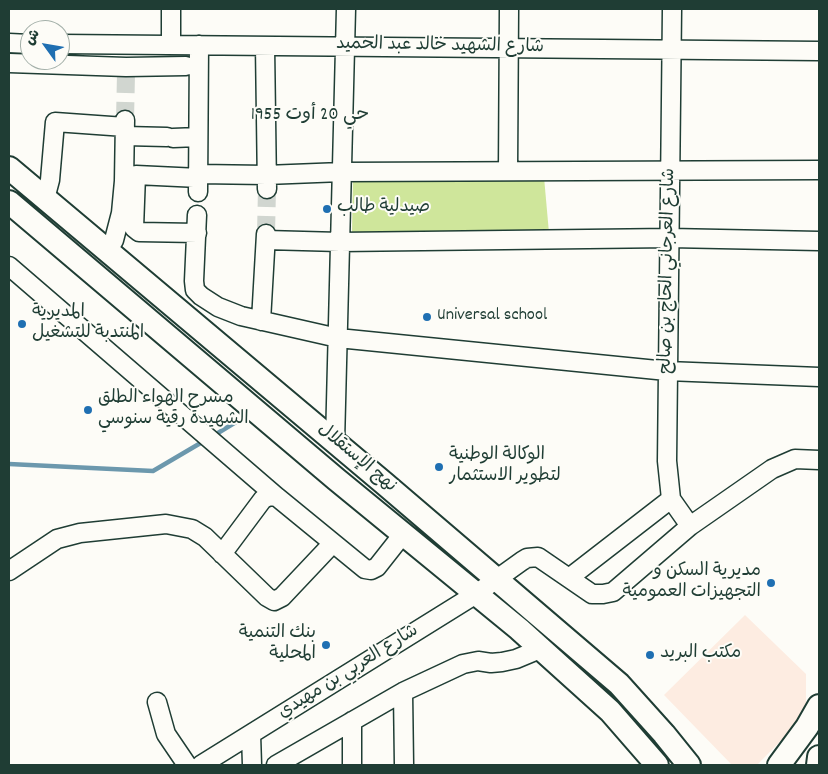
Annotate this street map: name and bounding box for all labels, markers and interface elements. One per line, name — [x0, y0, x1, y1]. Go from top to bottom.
north arrow — [20, 20, 70, 70]
text: ش — [21, 26, 46, 49]
street label: شارع الشهيد خالد عبد الحميد — [336, 34, 544, 60]
district label: حي 20 أوت 1955 — [251, 105, 369, 127]
street label: شارع العرجاني الحاج بن صالح — [656, 168, 682, 374]
place label: صيدلية طالب — [337, 198, 430, 220]
marker: صيدلية طالب — [321, 203, 333, 215]
place label: المديرية المنتدبة للتشغيل — [32, 303, 144, 346]
place label: Universal school — [437, 306, 547, 328]
marker: Universal school — [421, 311, 433, 323]
marker: المديرية المنتدبة للتشغيل — [16, 318, 28, 330]
place label: مسرح الهواء الطلق الشهيدة رقية سنوسي — [98, 389, 249, 432]
marker: مسرح الهواء الطلق الشهيدة رقية سنوسي — [82, 404, 94, 416]
street label: نهج الإستقلال — [312, 420, 400, 498]
place label: الوكالة الوطنية لتطوير الاستثمار — [449, 446, 561, 488]
marker: الوكالة الوطنية لتطوير الاستثمار — [433, 461, 445, 473]
place label: مديرية السكن و التجهيزات العمومية — [623, 562, 761, 604]
marker: مديرية السكن و التجهيزات العمومية — [765, 577, 777, 589]
street label: شارع العربي بن مهيدي — [275, 621, 423, 725]
place label: بنك التنمية المحلية — [239, 624, 316, 666]
marker: بنك التنمية المحلية — [320, 639, 332, 651]
place label: مكتب البريد — [660, 644, 741, 666]
marker: مكتب البريد — [644, 649, 656, 661]

